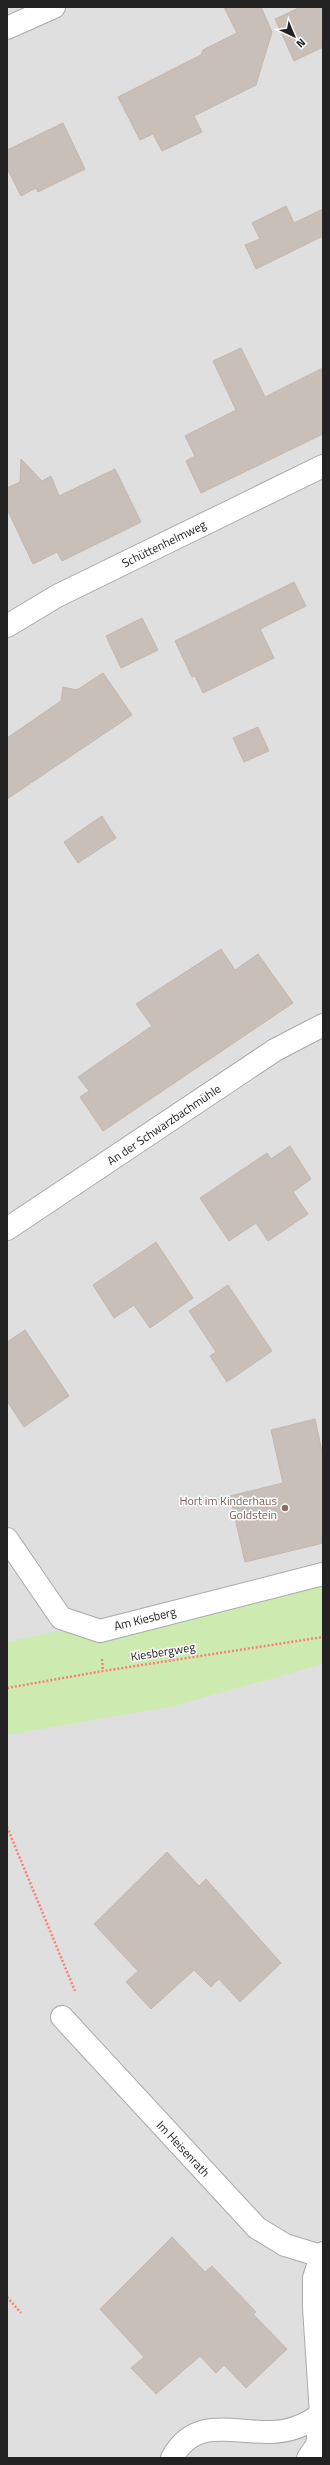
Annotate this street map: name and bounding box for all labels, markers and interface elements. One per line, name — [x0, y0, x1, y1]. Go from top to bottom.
north arrow — [274, 16, 314, 56]
text: N — [293, 35, 309, 52]
street label: Schüttenhelmweg — [118, 515, 209, 572]
street label: An der Schwarzbachmühle — [103, 1079, 225, 1170]
place label: Hort im Kinderhaus Goldstein — [179, 1491, 277, 1524]
marker: Hort im Kinderhaus Goldstein — [280, 1503, 290, 1513]
street label: Am Kiesberg — [112, 1602, 178, 1635]
street label: Kiesbergweg — [129, 1637, 197, 1666]
street label: Im Heisenrath — [152, 2116, 215, 2181]

